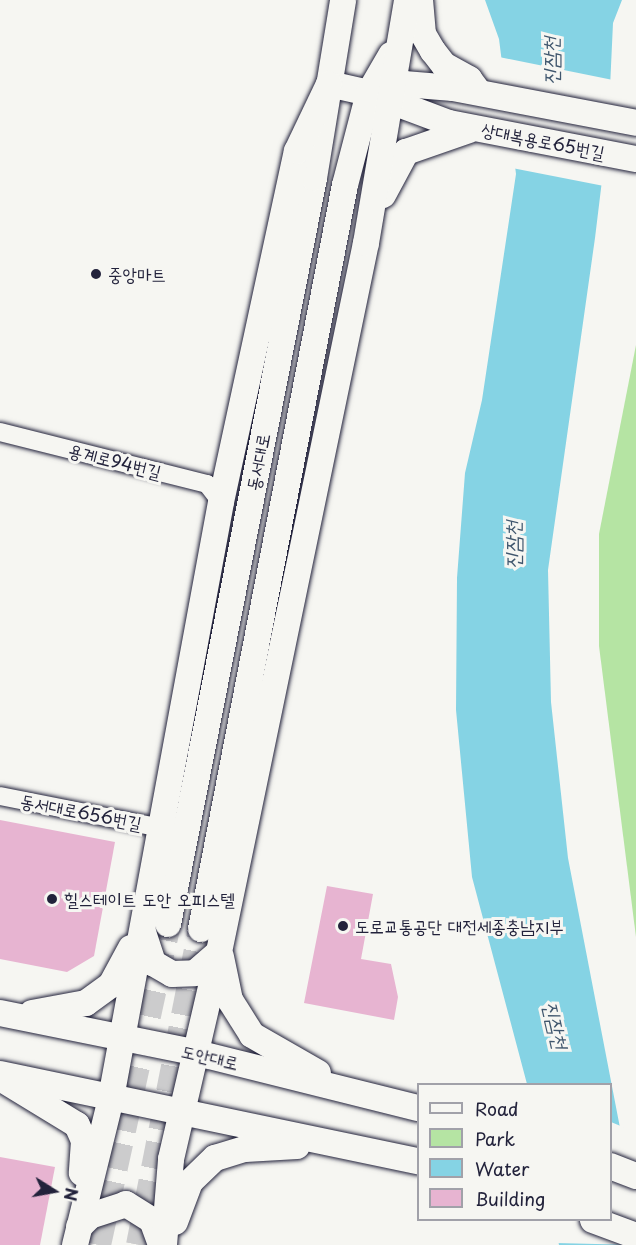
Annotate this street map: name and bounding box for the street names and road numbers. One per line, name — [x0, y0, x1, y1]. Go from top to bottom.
street label: 상대복용로65번길 — [480, 118, 606, 164]
street label: 동서대로 — [242, 432, 274, 492]
street label: 용계로94번길 — [66, 439, 164, 483]
street label: 동서대로656번길 — [18, 790, 144, 834]
street label: 도안대로 — [179, 1040, 241, 1074]

